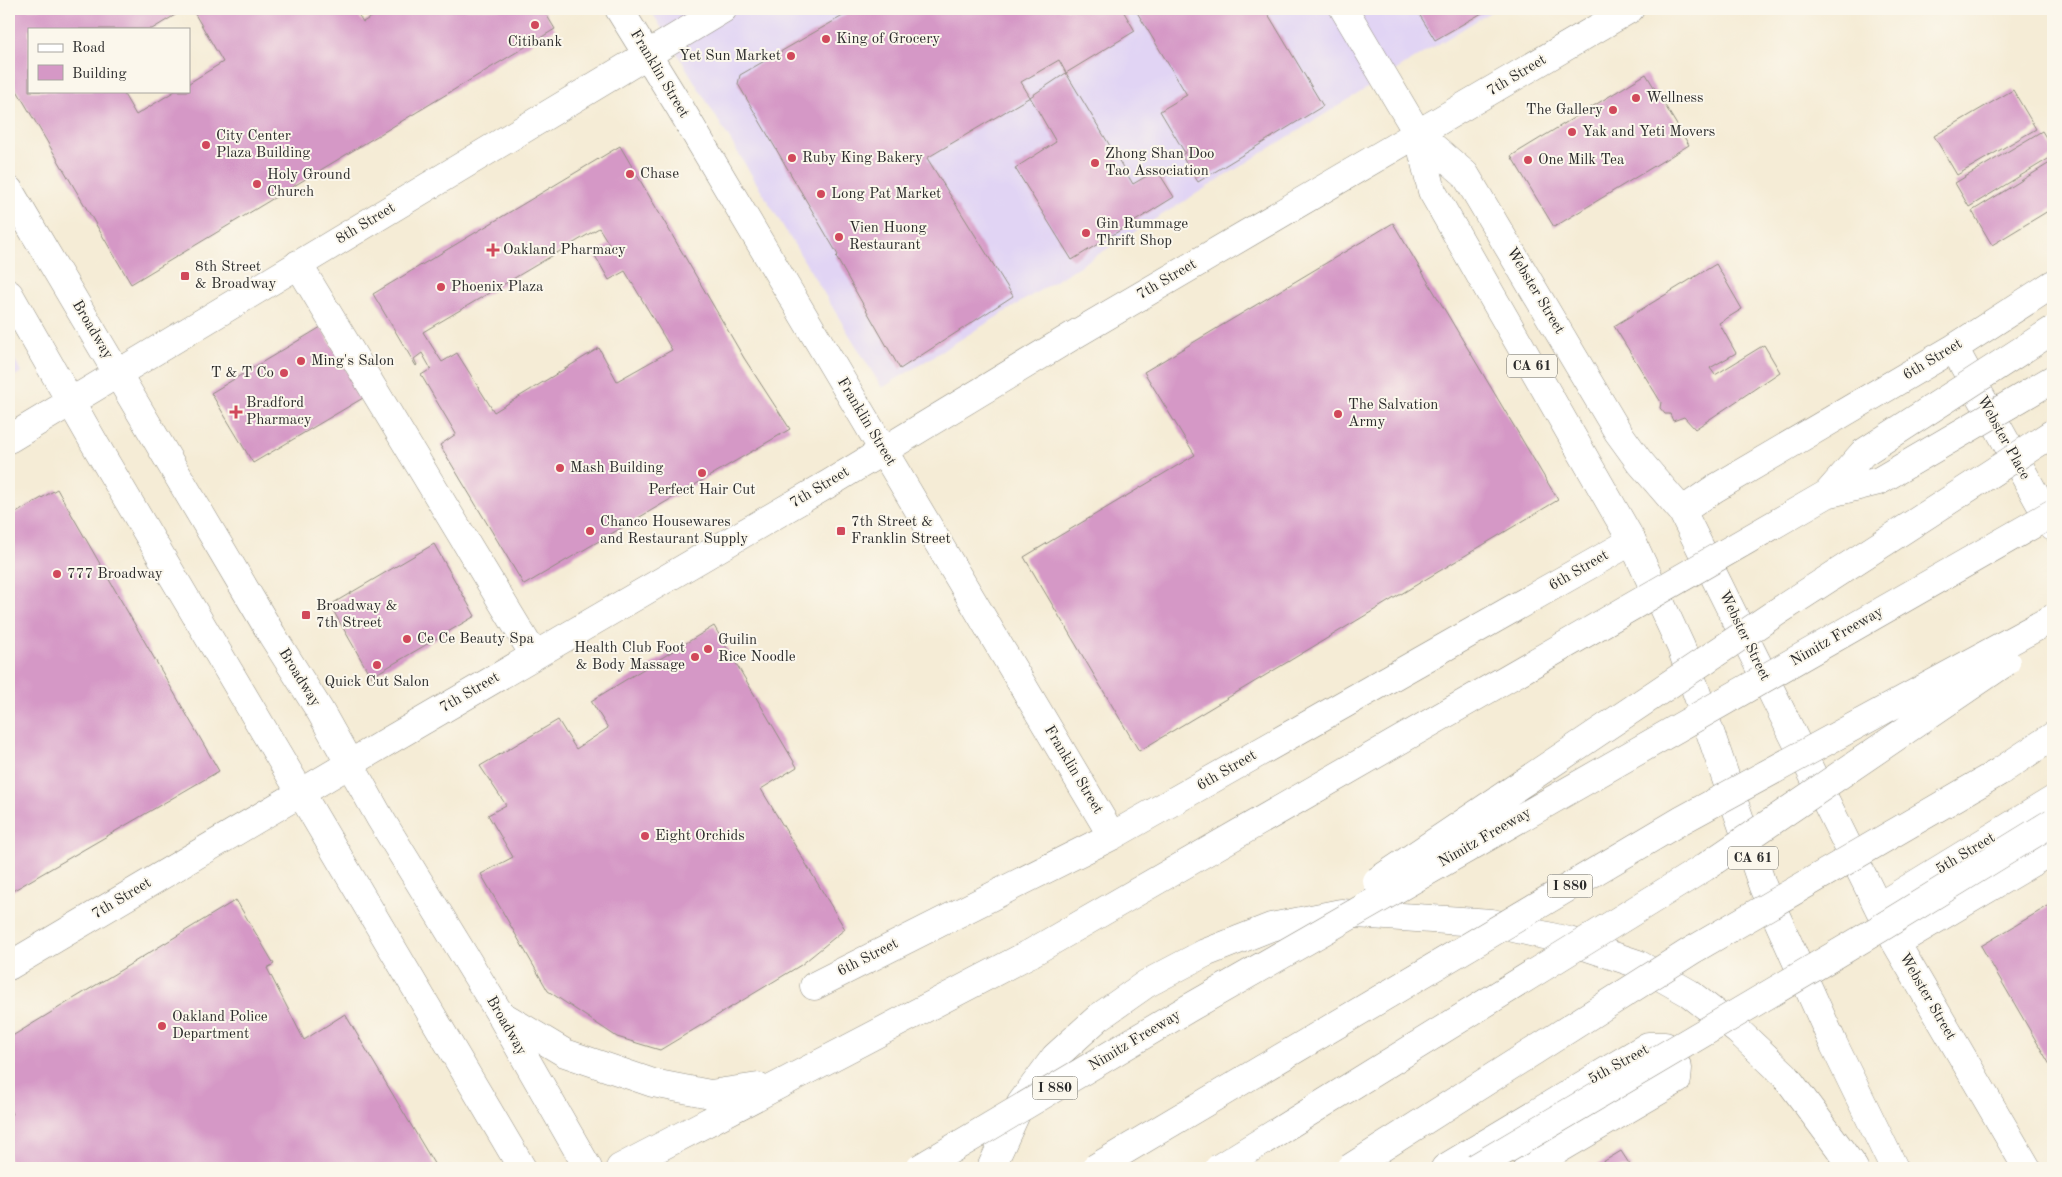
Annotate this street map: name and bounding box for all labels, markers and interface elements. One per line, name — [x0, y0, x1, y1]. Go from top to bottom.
marker: Citibank — [529, 19, 541, 31]
street label: Franklin Street — [627, 27, 691, 121]
legend — [28, 28, 190, 92]
place label: King of Grocery — [836, 32, 940, 47]
marker: King of Grocery — [820, 33, 832, 45]
place label: Citibank — [508, 35, 562, 50]
text: Road — [72, 41, 106, 56]
place label: Yet Sun Market — [679, 49, 781, 64]
marker: Yet Sun Market — [785, 50, 797, 62]
street label: 7th Street — [1485, 53, 1549, 99]
text: Building — [72, 67, 127, 82]
place label: Wellness — [1646, 91, 1704, 106]
marker: Wellness — [1630, 92, 1642, 104]
place label: The Gallery — [1526, 103, 1603, 118]
marker: The Gallery — [1607, 104, 1619, 116]
place label: Yak and Yeti Movers — [1582, 125, 1715, 140]
marker: Yak and Yeti Movers — [1566, 126, 1578, 138]
place label: City Center Plaza Building — [216, 129, 310, 161]
marker: City Center Plaza Building — [200, 139, 212, 151]
place label: Zhong Shan Doo Tao Association — [1105, 147, 1215, 179]
place label: Ruby King Bakery — [802, 151, 923, 166]
marker: Ruby King Bakery — [786, 152, 798, 164]
place label: One Milk Tea — [1538, 153, 1625, 168]
marker: One Milk Tea — [1522, 154, 1534, 166]
marker: Zhong Shan Doo Tao Association — [1089, 157, 1101, 169]
place label: Chase — [640, 167, 679, 182]
place label: Holy Ground Church — [267, 168, 351, 200]
marker: Chase — [624, 168, 636, 180]
marker: Holy Ground Church — [251, 178, 263, 190]
place label: Long Pat Market — [831, 187, 941, 202]
marker: Long Pat Market — [815, 188, 827, 200]
street label: 8th Street — [334, 201, 398, 247]
place label: Gin Rummage Thrift Shop — [1096, 217, 1188, 249]
place label: Vien Huong Restaurant — [849, 221, 927, 253]
marker: Gin Rummage Thrift Shop — [1080, 227, 1092, 239]
marker: Vien Huong Restaurant — [833, 231, 845, 243]
place label: Oakland Pharmacy — [503, 243, 626, 258]
marker: Oakland Pharmacy — [487, 244, 499, 256]
street label: Webster Street — [1503, 245, 1567, 337]
street label: 7th Street — [1135, 257, 1199, 303]
place label: 8th Street & Broadway — [195, 260, 277, 292]
marker: 8th Street & Broadway — [179, 270, 191, 282]
place label: Phoenix Plaza — [451, 280, 544, 295]
marker: Phoenix Plaza — [435, 281, 447, 293]
street label: Broadway — [69, 298, 115, 362]
street label: 6th Street — [1901, 337, 1965, 383]
place label: Ming's Salon — [311, 354, 394, 369]
road number: CA 61 — [1507, 354, 1557, 378]
marker: Ming's Salon — [295, 355, 307, 367]
place label: T & T Co — [211, 366, 274, 381]
marker: T & T Co — [278, 367, 290, 379]
street label: Franklin Street — [834, 375, 898, 469]
street label: Webster Place — [1974, 394, 2032, 483]
place label: Bradford Pharmacy — [246, 396, 312, 428]
place label: The Salvation Army — [1348, 398, 1438, 430]
marker: Bradford Pharmacy — [230, 406, 242, 418]
marker: The Salvation Army — [1332, 408, 1344, 420]
place label: Mash Building — [570, 461, 663, 476]
marker: Mash Building — [554, 462, 566, 474]
street label: 7th Street — [788, 465, 852, 511]
marker: Perfect Hair Cut — [696, 467, 708, 479]
place label: Perfect Hair Cut — [648, 483, 756, 498]
place label: Chanco Housewares and Restaurant Supply — [600, 515, 748, 547]
place label: 7th Street & Franklin Street — [851, 515, 951, 547]
marker: Chanco Housewares and Restaurant Supply — [584, 525, 596, 537]
marker: 7th Street & Franklin Street — [835, 525, 847, 537]
street label: 6th Street — [1547, 548, 1611, 594]
place label: 777 Broadway — [67, 567, 163, 582]
marker: 777 Broadway — [51, 568, 63, 580]
street label: Webster Street — [1716, 589, 1772, 683]
place label: Broadway & 7th Street — [316, 599, 397, 631]
street label: Nimitz Freeway — [1788, 604, 1886, 669]
marker: Broadway & 7th Street — [300, 609, 312, 621]
place label: Ce Ce Beauty Spa — [417, 632, 534, 647]
marker: Ce Ce Beauty Spa — [401, 633, 413, 645]
place label: Guilin Rice Noodle — [718, 633, 796, 665]
place label: Health Club Foot & Body Massage — [574, 641, 685, 673]
marker: Guilin Rice Noodle — [702, 643, 714, 655]
street label: Broadway — [275, 646, 323, 710]
marker: Health Club Foot & Body Massage — [689, 651, 701, 663]
marker: Quick Cut Salon — [371, 659, 383, 671]
street label: 7th Street — [438, 670, 502, 716]
place label: Quick Cut Salon — [325, 675, 429, 690]
street label: Franklin Street — [1041, 723, 1105, 817]
street label: 6th Street — [1195, 748, 1259, 794]
street label: Nimitz Freeway — [1436, 805, 1534, 870]
place label: Eight Orchids — [655, 829, 745, 844]
marker: Eight Orchids — [639, 830, 651, 842]
street label: 5th Street — [1934, 831, 1998, 877]
road number: CA 61 — [1728, 846, 1778, 870]
road number: I 880 — [1548, 874, 1592, 898]
street label: 7th Street — [90, 876, 154, 922]
street label: 6th Street — [835, 936, 901, 980]
street label: Webster Street — [1896, 951, 1958, 1043]
street label: Broadway — [483, 994, 529, 1058]
street label: Nimitz Freeway — [1087, 1008, 1183, 1074]
place label: Oakland Police Department — [172, 1010, 268, 1042]
marker: Oakland Police Department — [156, 1020, 168, 1032]
street label: 5th Street — [1586, 1042, 1652, 1088]
road number: I 880 — [1032, 1076, 1078, 1100]

